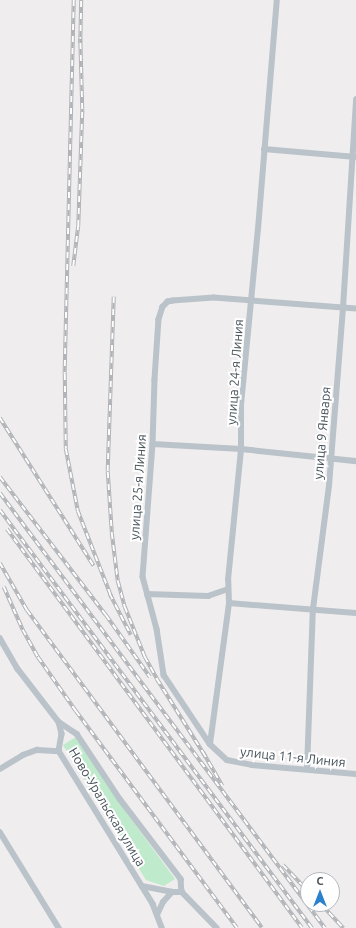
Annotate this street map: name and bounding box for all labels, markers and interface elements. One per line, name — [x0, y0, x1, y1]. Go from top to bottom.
street label: улица 24-я Линия — [224, 319, 246, 425]
street label: улица 9 Января — [310, 386, 334, 480]
street label: улица 25-я Линия — [127, 434, 149, 540]
street label: улица 11-я Линия — [240, 744, 346, 770]
street label: Ново-Уральская улица — [65, 745, 149, 869]
north arrow — [300, 872, 340, 912]
text: С — [316, 875, 324, 887]

